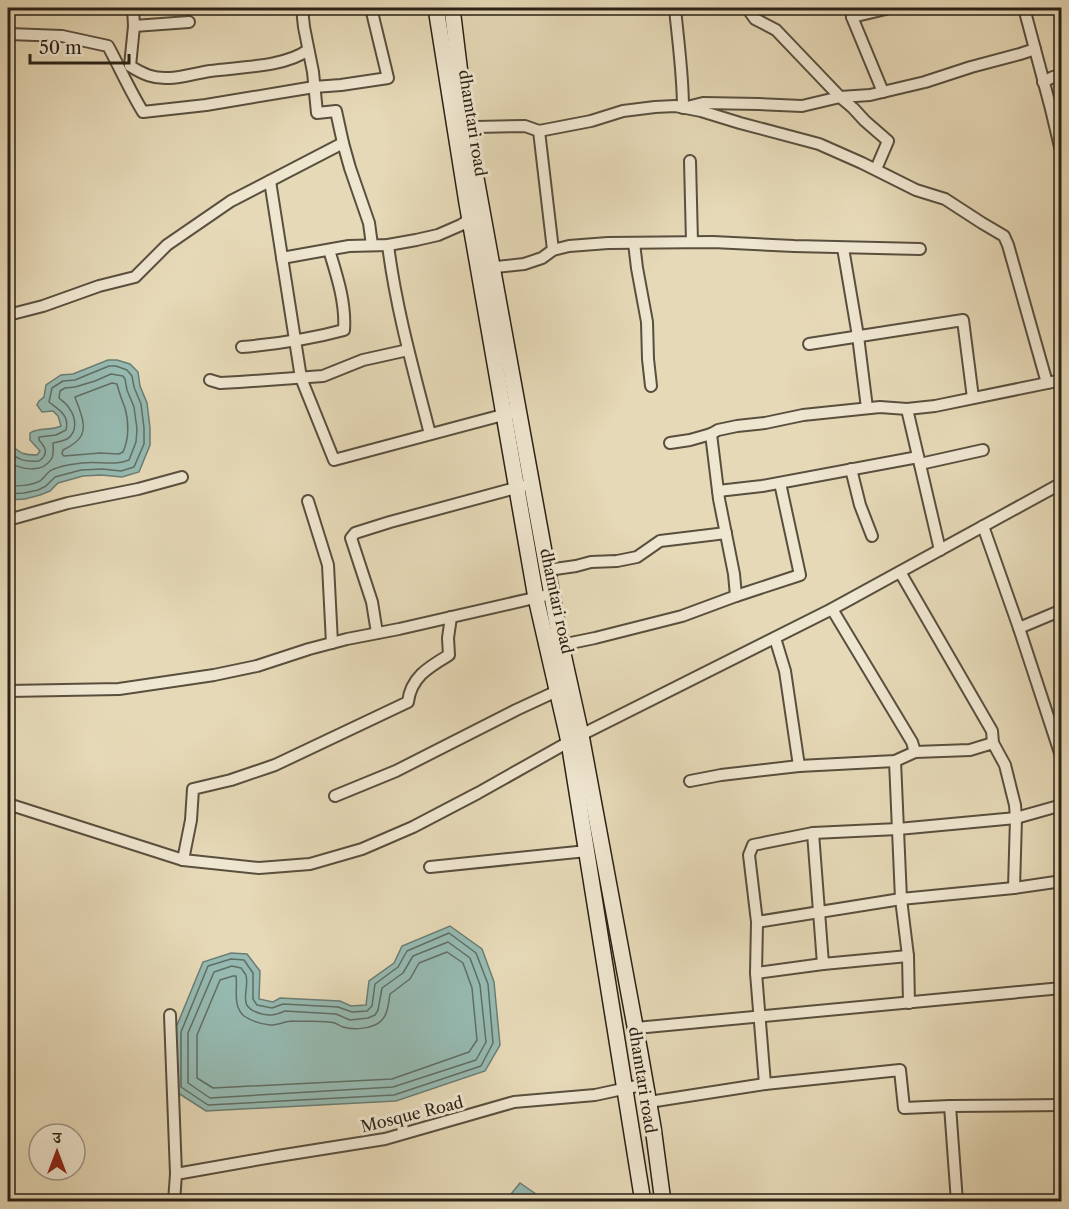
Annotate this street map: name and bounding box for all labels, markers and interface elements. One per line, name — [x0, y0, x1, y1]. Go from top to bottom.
scale bar — [30, 27, 129, 65]
text: 50 m — [39, 37, 82, 59]
street label: dhamtari road — [455, 68, 491, 178]
street label: dhamtari road — [536, 546, 578, 656]
street label: dhamtari road — [625, 1025, 661, 1135]
street label: Mosque Road — [359, 1092, 466, 1136]
north arrow — [27, 1122, 87, 1182]
text: उ — [52, 1127, 63, 1147]

